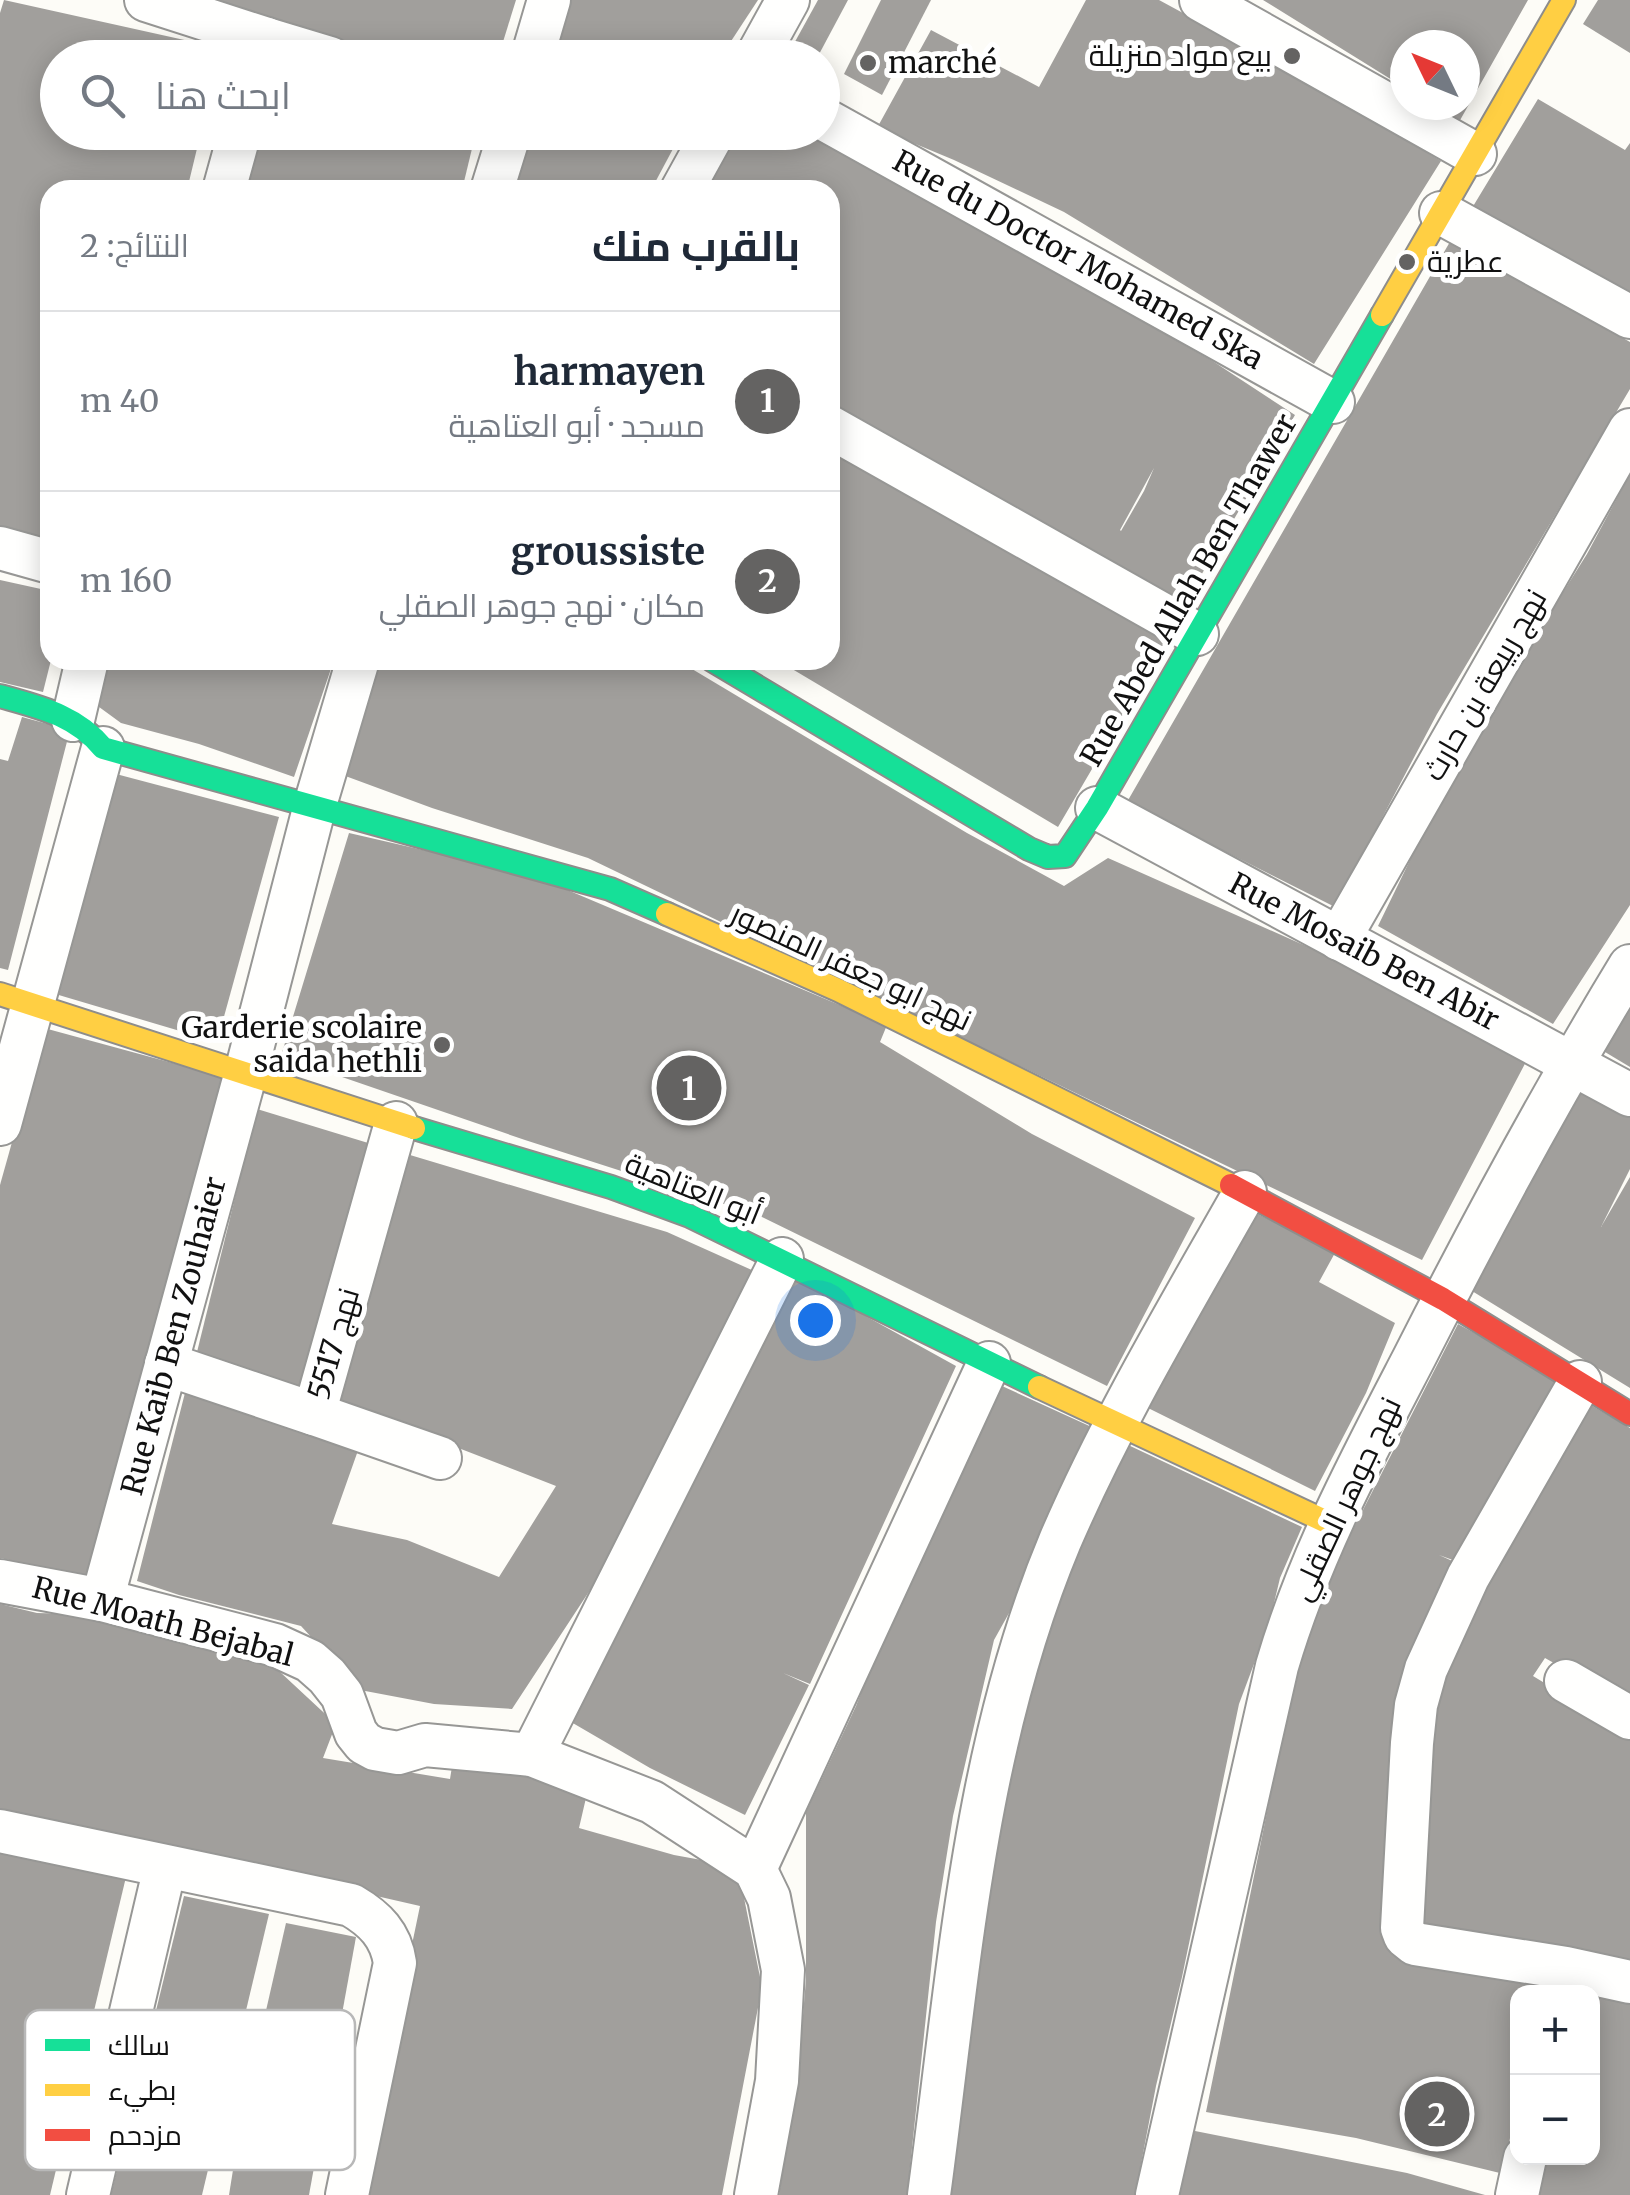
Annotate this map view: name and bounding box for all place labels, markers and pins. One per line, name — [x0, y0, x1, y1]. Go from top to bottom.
place label: بيع مواد منزيلة — [1089, 36, 1272, 76]
place label: marché — [888, 43, 997, 81]
marker: بيع مواد منزيلة — [1281, 45, 1303, 67]
marker: marché — [857, 52, 879, 74]
place label: عطرية — [1427, 242, 1504, 280]
marker: عطرية — [1396, 251, 1418, 273]
place label: Garderie scolaire saida hethli — [181, 1008, 422, 1080]
marker: Garderie scolaire saida hethli — [431, 1034, 453, 1056]
pin: 1 — [656, 1050, 722, 1126]
pin: 2 — [1404, 2076, 1470, 2152]

